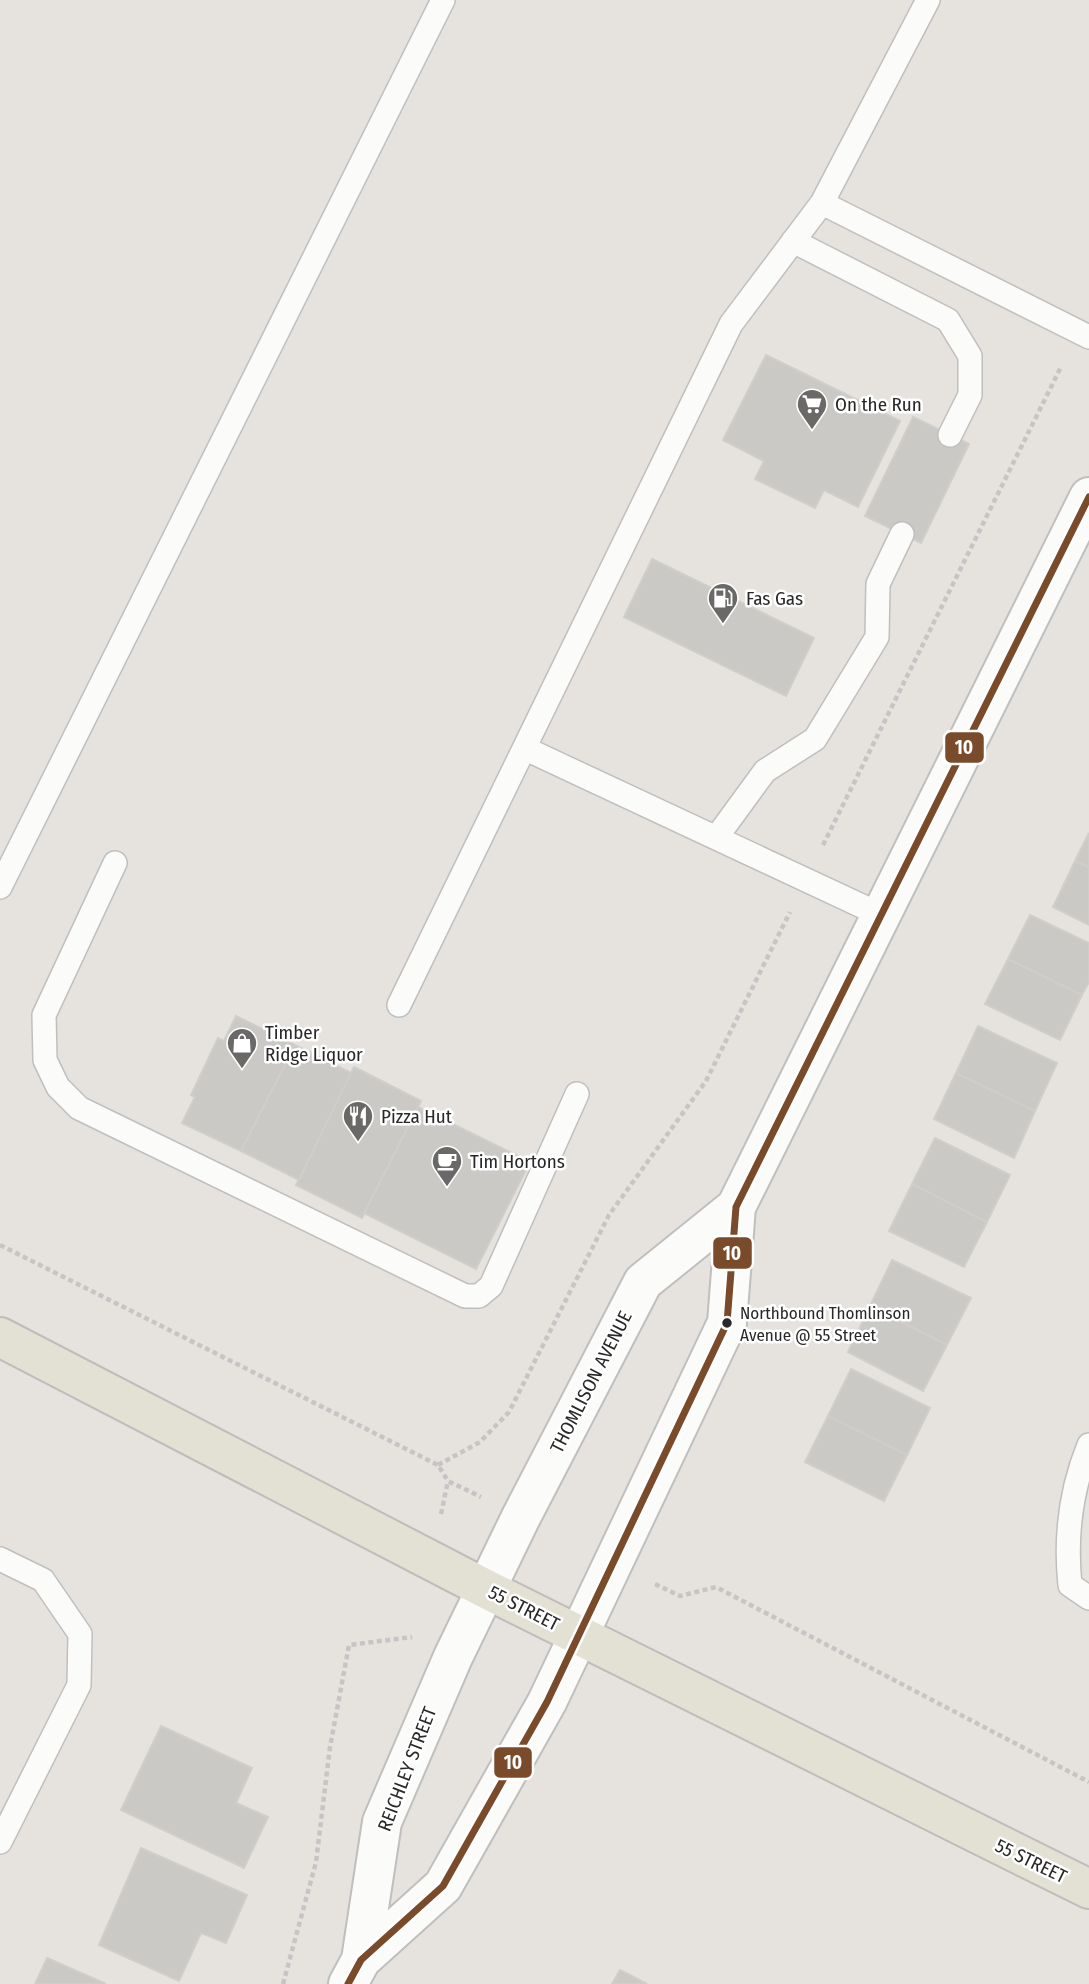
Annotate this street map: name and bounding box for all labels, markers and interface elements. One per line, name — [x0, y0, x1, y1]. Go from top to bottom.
supermarket icon: On the Run — [795, 387, 829, 431]
place label: On the Run — [835, 393, 922, 416]
fuel station icon: Fas Gas — [706, 581, 740, 625]
place label: Fas Gas — [746, 587, 803, 610]
line badge: 10 — [944, 731, 985, 764]
text: 10 — [955, 736, 973, 759]
place label: Timber Ridge Liquor — [265, 1021, 363, 1066]
shop icon: Timber Ridge Liquor — [225, 1026, 259, 1070]
restaurant icon: Pizza Hut — [341, 1099, 375, 1143]
place label: Pizza Hut — [381, 1105, 453, 1128]
cafe icon: Tim Hortons — [430, 1144, 464, 1188]
place label: Tim Hortons — [470, 1150, 565, 1173]
line badge: 10 — [712, 1236, 753, 1270]
text: 10 — [723, 1242, 741, 1265]
place label: Northbound Thomlinson Avenue @ 55 Street — [740, 1303, 910, 1346]
street label: THOMLISON AVENUE — [545, 1307, 637, 1457]
marker: Northbound Thomlinson Avenue @ 55 Street — [720, 1316, 734, 1330]
street label: 55 STREET — [485, 1580, 564, 1636]
street label: REICHLEY STREET — [373, 1703, 441, 1834]
line badge: 10 — [493, 1746, 533, 1779]
text: 10 — [504, 1751, 522, 1774]
street label: 55 STREET — [992, 1834, 1071, 1888]

